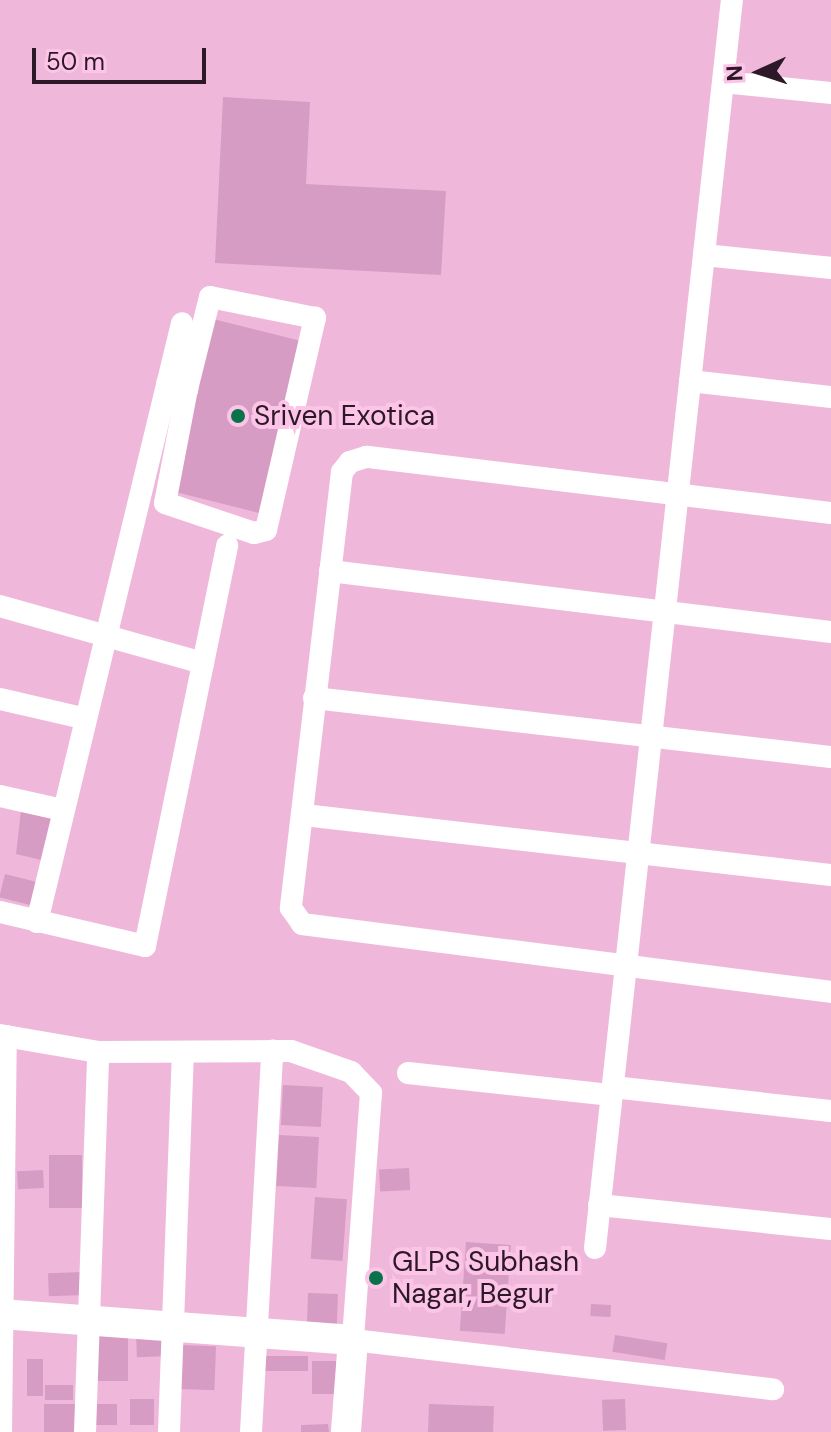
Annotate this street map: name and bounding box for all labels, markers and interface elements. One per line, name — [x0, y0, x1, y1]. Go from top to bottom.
scale bar — [36, 32, 210, 82]
north arrow — [719, 32, 799, 112]
text: 50 m — [46, 46, 105, 77]
text: N — [720, 65, 749, 82]
place label: Sriven Exotica — [254, 399, 435, 433]
marker: Sriven Exotica — [229, 407, 247, 425]
place label: GLPS Subhash Nagar, Begur — [392, 1245, 579, 1311]
marker: GLPS Subhash Nagar, Begur — [367, 1269, 385, 1287]

